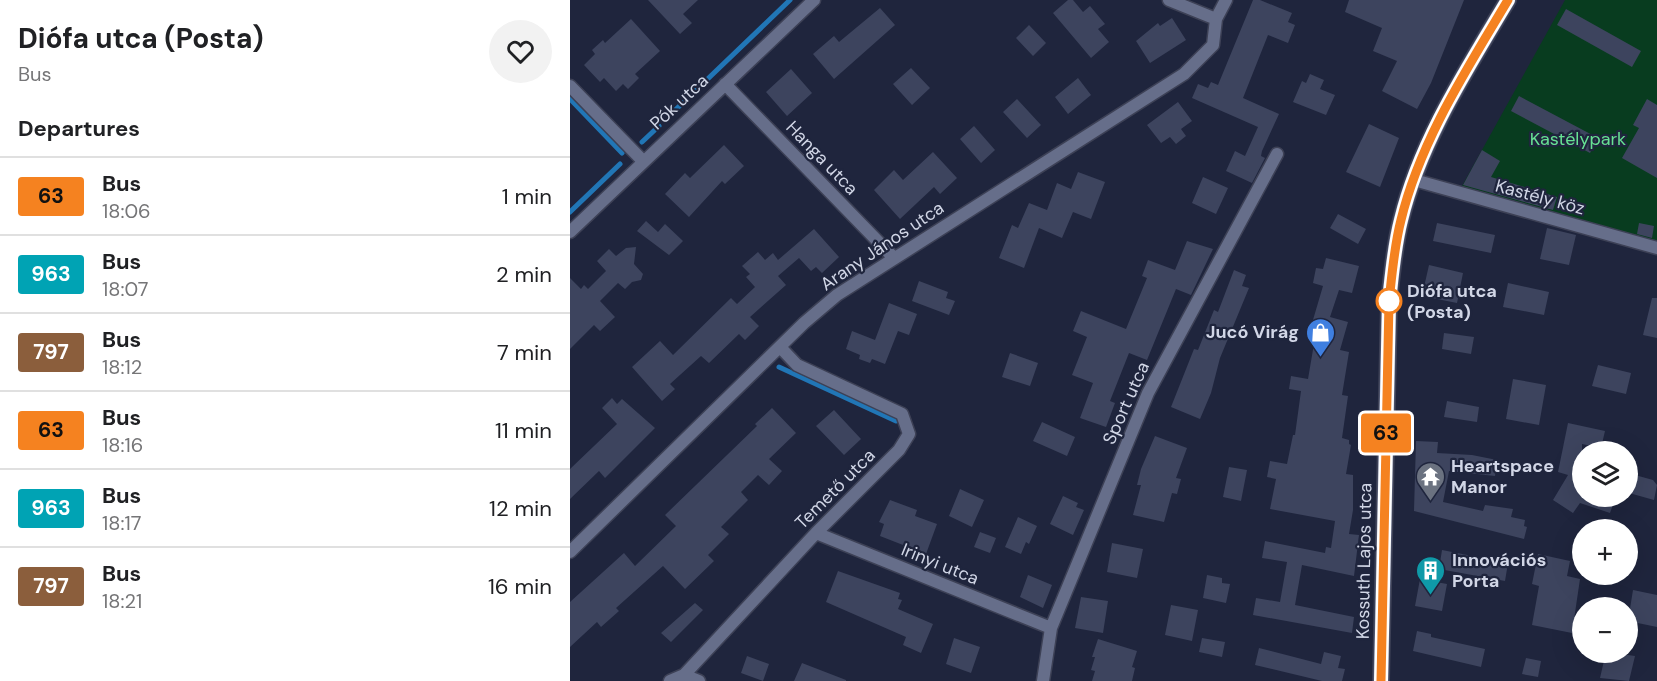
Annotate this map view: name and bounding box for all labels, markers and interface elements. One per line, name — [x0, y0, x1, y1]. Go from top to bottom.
text: Diófa utca (Posta) — [18, 20, 264, 57]
button: heart — [489, 20, 552, 83]
text: Bus — [18, 61, 52, 87]
street label: Pók utca — [645, 69, 713, 135]
text: Departures — [18, 114, 140, 143]
street label: Hanga utca — [781, 116, 863, 200]
park label: Kastélypark — [1530, 127, 1626, 151]
text: Bus — [102, 169, 141, 198]
street label: Kastély köz — [1493, 174, 1587, 220]
text: 63 — [38, 182, 64, 210]
text: 1 min — [502, 182, 552, 211]
street label: Arany János utca — [816, 196, 948, 296]
text: 18:06 — [102, 198, 151, 224]
text: Bus — [102, 247, 141, 276]
text: 963 — [31, 260, 71, 288]
text: 2 min — [496, 260, 552, 289]
text: 18:07 — [102, 276, 149, 302]
place label: Diófa utca (Posta) — [1407, 279, 1497, 324]
marker: Diófa utca (Posta) — [1376, 288, 1402, 314]
shop icon: Jucó Virág — [1304, 316, 1336, 358]
place label: Jucó Virág — [1206, 320, 1299, 344]
text: Bus — [102, 325, 141, 354]
text: 797 — [33, 338, 69, 366]
text: 7 min — [497, 338, 552, 367]
text: 18:12 — [102, 354, 142, 380]
street label: Sport utca — [1097, 358, 1155, 448]
text: Bus — [102, 403, 141, 432]
line badge: 63 — [1359, 414, 1413, 452]
text: 63 — [38, 416, 64, 444]
text: 11 min — [495, 416, 552, 445]
text: 63 — [1373, 419, 1399, 447]
text: 18:16 — [102, 432, 143, 458]
map controls — [1572, 441, 1638, 663]
button: layers — [1572, 441, 1638, 507]
street label: Temető utca — [790, 444, 880, 534]
place label: Heartspace Manor — [1451, 454, 1554, 499]
temple icon: Heartspace Manor — [1414, 460, 1446, 502]
text: Bus — [102, 481, 141, 510]
street label: Kossuth Lajos utca — [1351, 483, 1377, 639]
text: 963 — [31, 494, 71, 522]
text: 12 min — [489, 494, 552, 523]
text: 18:17 — [102, 510, 141, 536]
button: + — [1572, 519, 1638, 585]
street label: Irinyi utca — [898, 538, 982, 590]
place label: Innovációs Porta — [1452, 548, 1546, 593]
building icon: Innovációs Porta — [1415, 554, 1447, 596]
text: Bus — [102, 559, 141, 588]
text: 797 — [33, 572, 69, 600]
text: 16 min — [488, 572, 552, 601]
text: 18:21 — [102, 588, 142, 614]
button: − — [1572, 597, 1638, 663]

